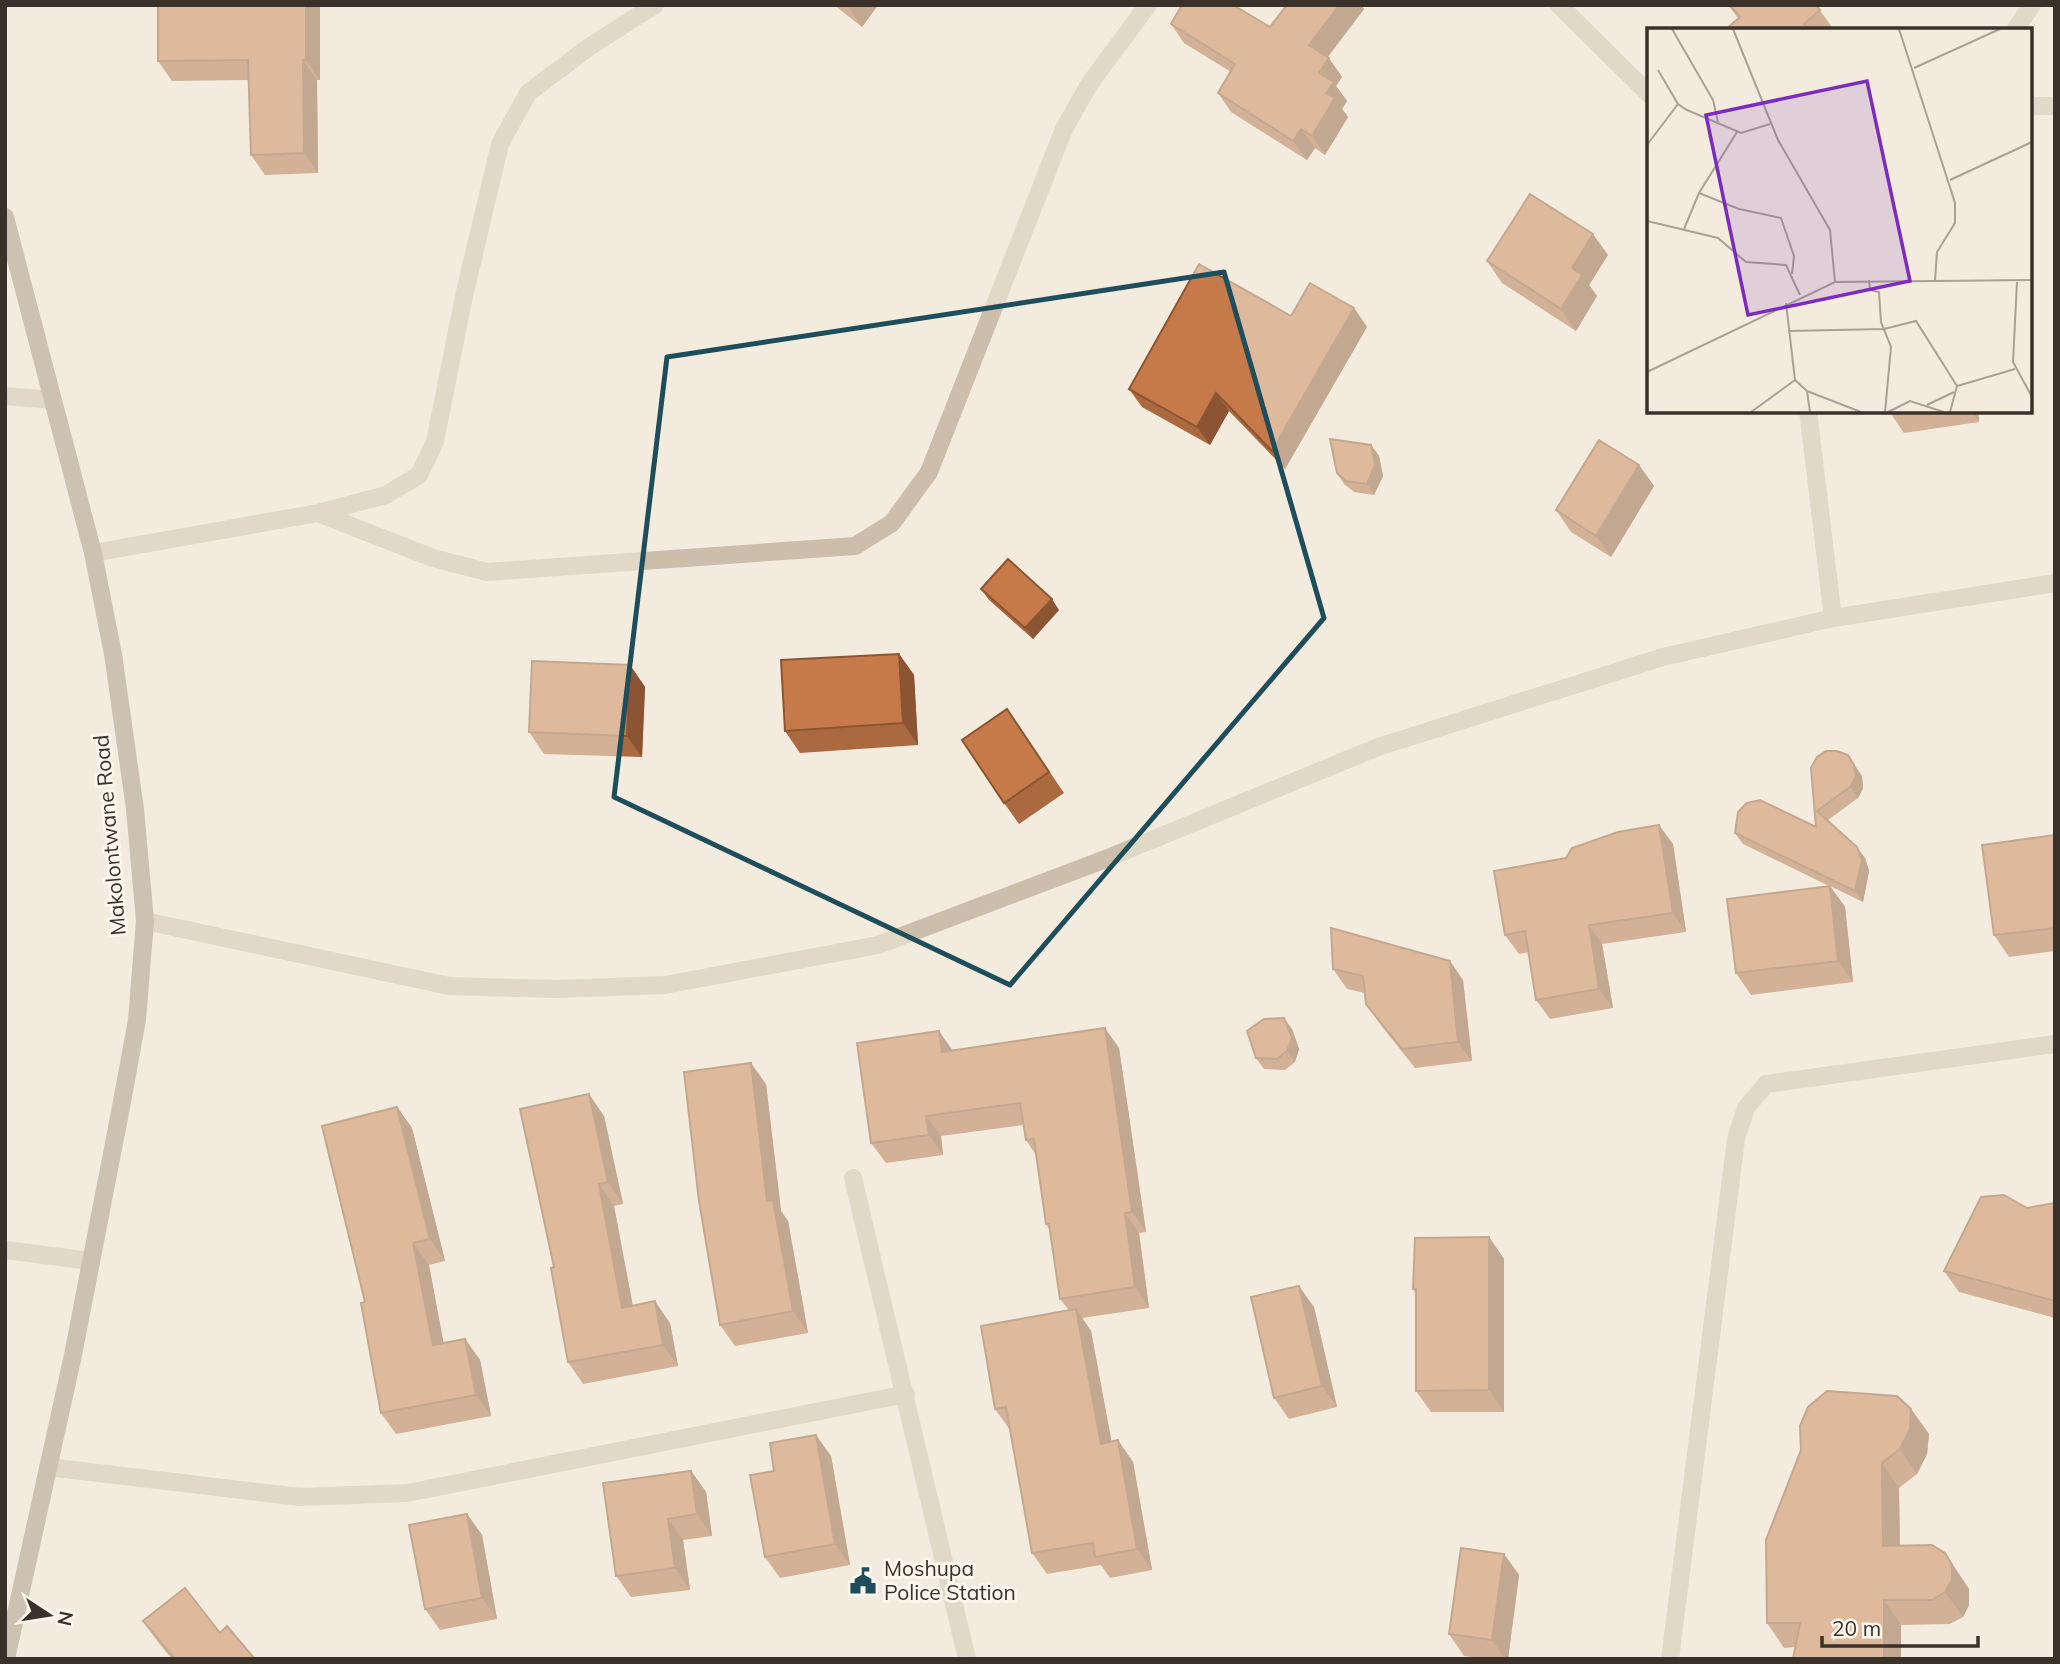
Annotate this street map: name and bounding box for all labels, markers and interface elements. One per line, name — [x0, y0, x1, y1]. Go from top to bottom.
inset map — [1647, 28, 2032, 413]
street label: Makolontwane Road — [87, 734, 131, 936]
place label: Moshupa Police Station — [884, 1555, 1016, 1605]
public building icon: Moshupa Police Station — [848, 1566, 878, 1596]
north arrow — [14, 1580, 84, 1650]
scale bar — [1822, 1604, 1978, 1648]
text: N — [52, 1609, 79, 1628]
text: 20 m — [1832, 1615, 1881, 1641]

